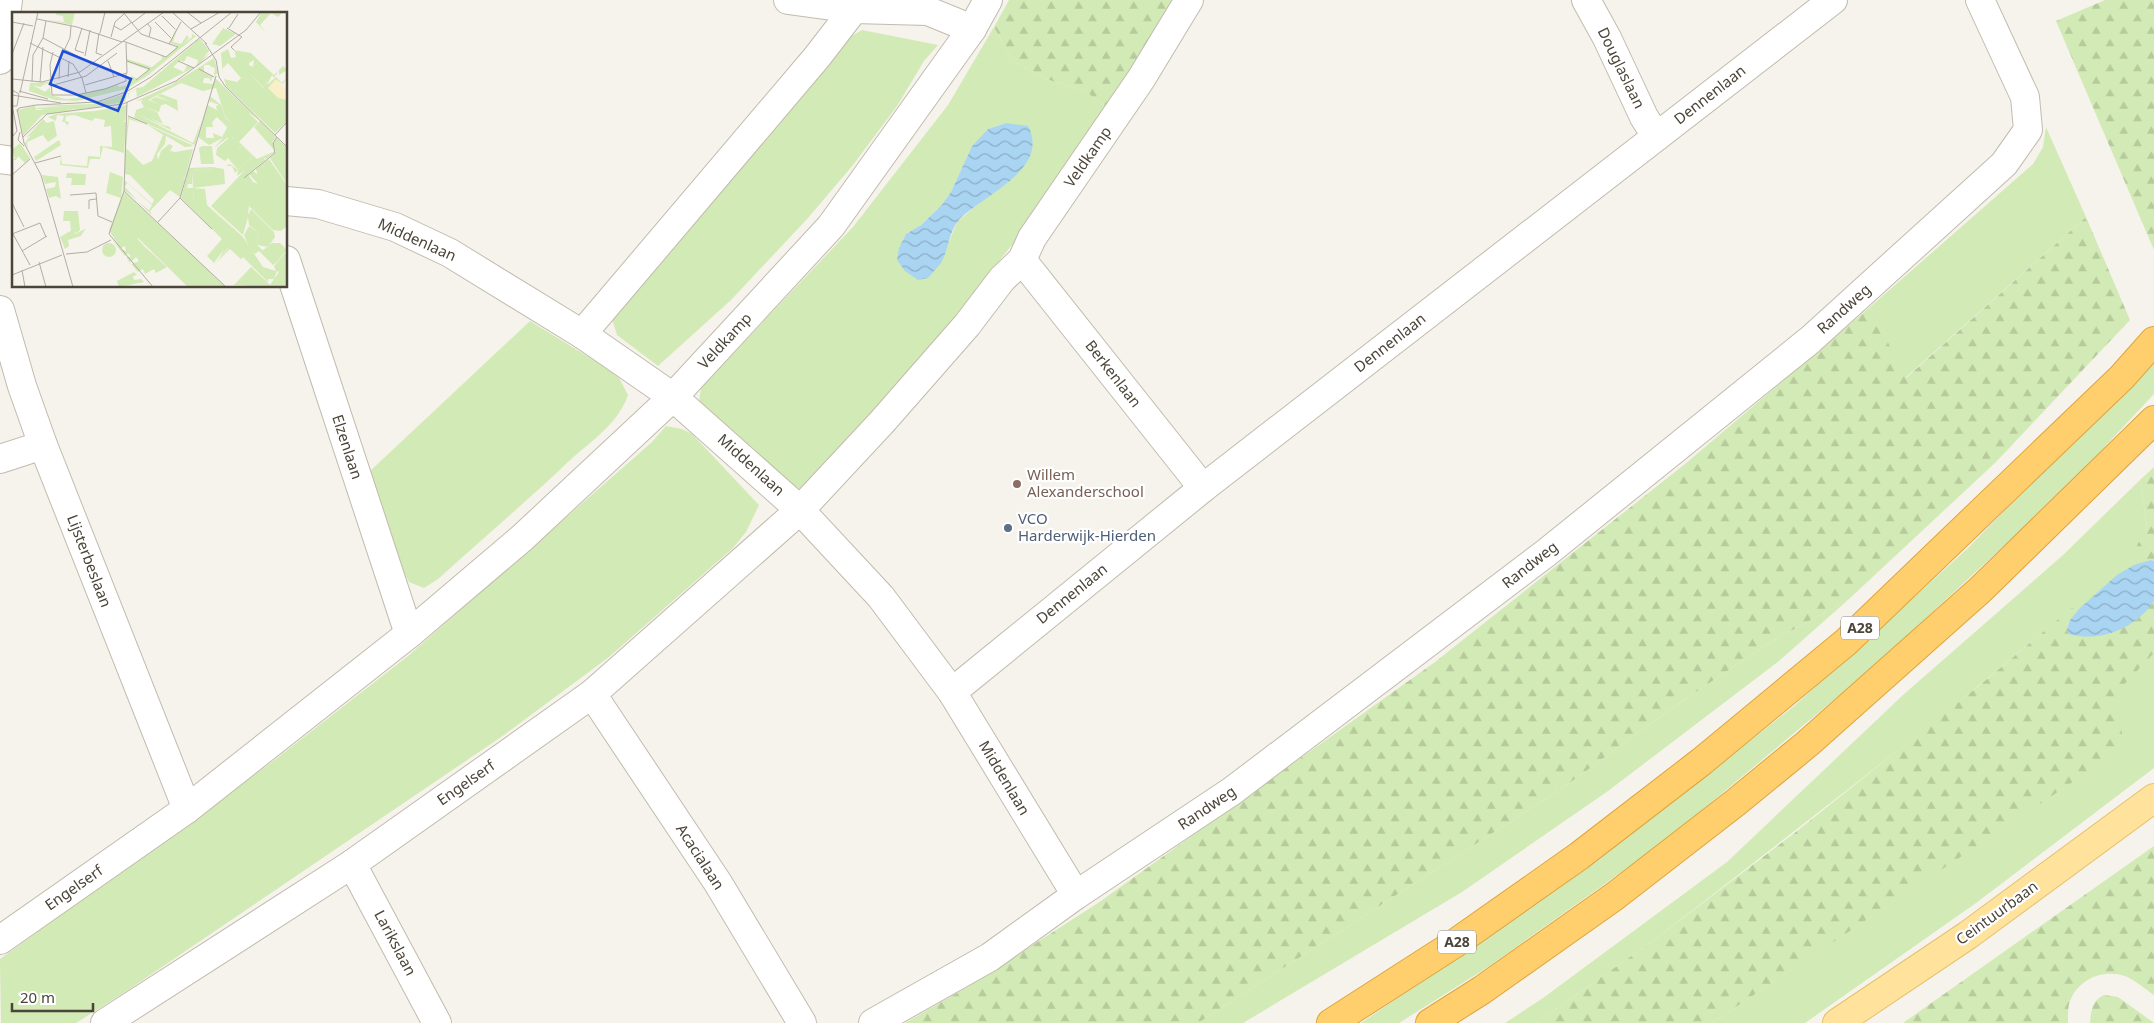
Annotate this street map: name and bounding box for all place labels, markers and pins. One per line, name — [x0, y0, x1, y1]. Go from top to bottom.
place label: Willem Alexanderschool — [1027, 464, 1144, 501]
marker: Willem Alexanderschool — [1011, 478, 1023, 490]
place label: VCO Harderwijk-Hierden — [1018, 508, 1156, 545]
marker: VCO Harderwijk-Hierden — [1002, 522, 1014, 534]

